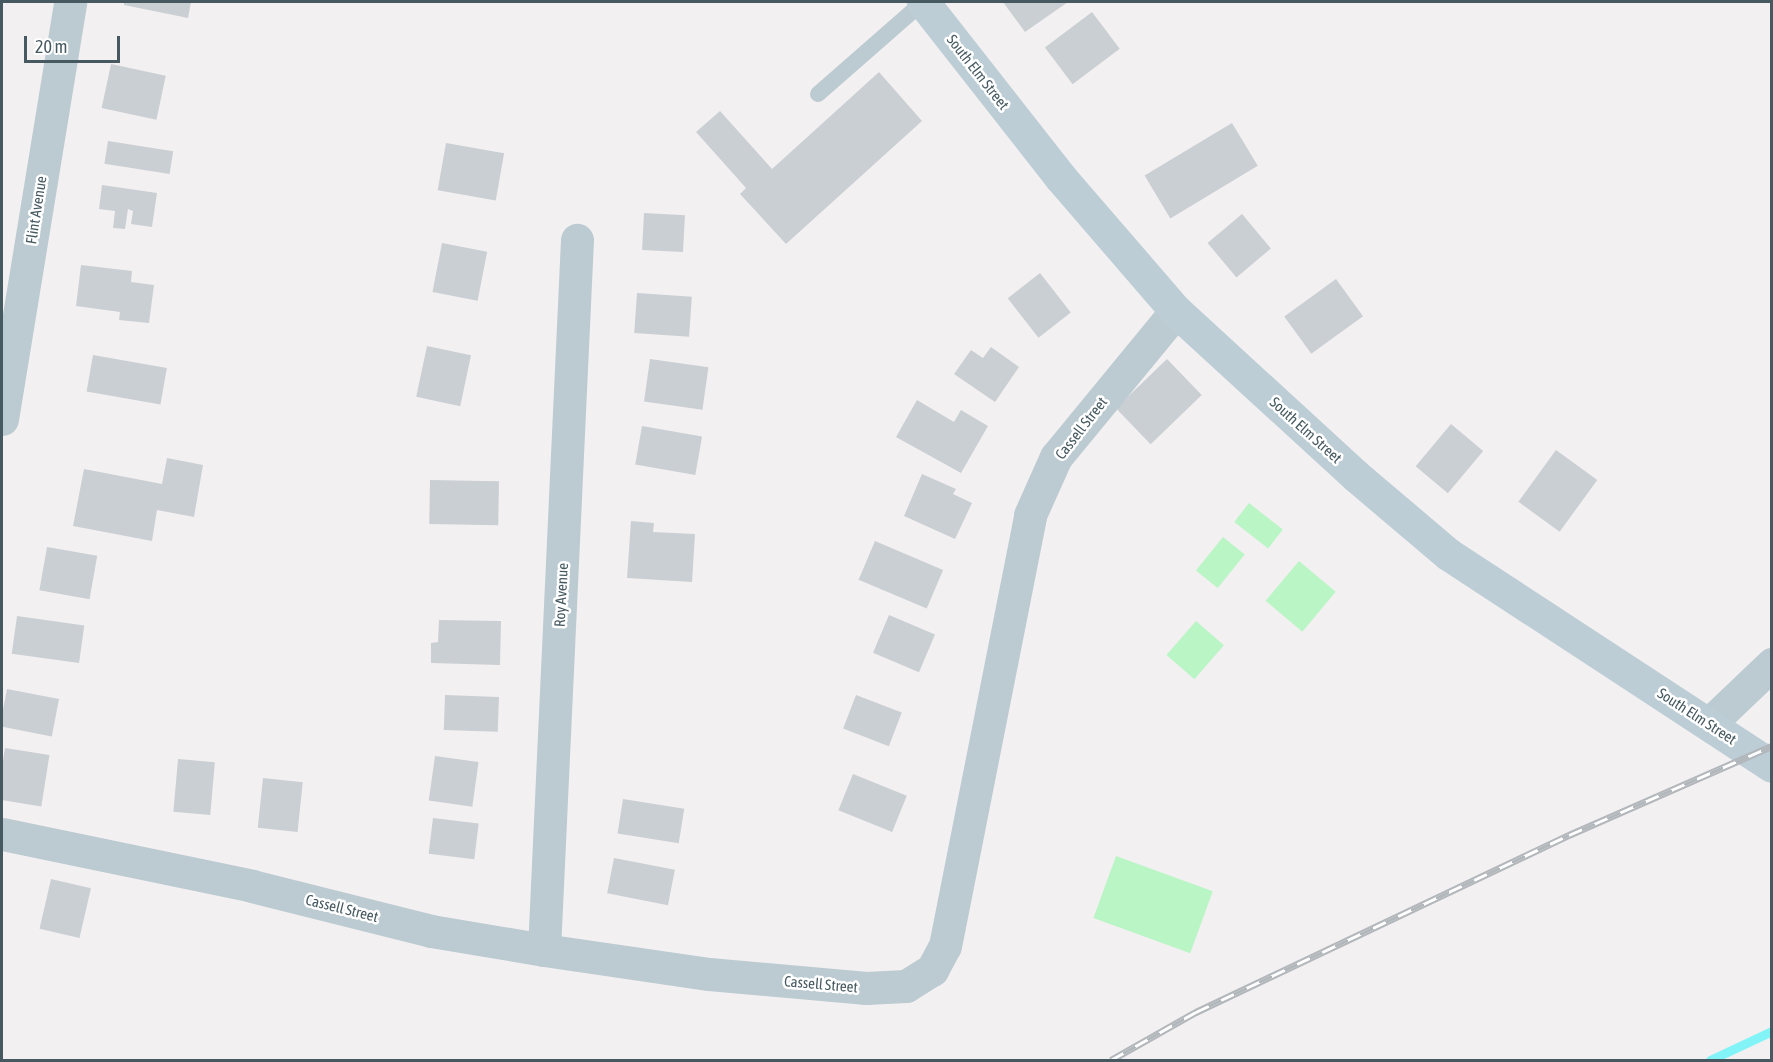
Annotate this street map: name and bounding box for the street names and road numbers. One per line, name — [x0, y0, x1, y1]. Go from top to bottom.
street label: South Elm Street — [943, 31, 1013, 113]
street label: Flint Avenue — [22, 175, 50, 245]
street label: Cassell Street — [1051, 393, 1111, 463]
street label: South Elm Street — [1266, 393, 1346, 467]
street label: Roy Avenue — [550, 562, 572, 628]
street label: South Elm Street — [1654, 684, 1740, 748]
street label: Cassell Street — [304, 890, 380, 926]
street label: Cassell Street — [783, 972, 859, 996]

